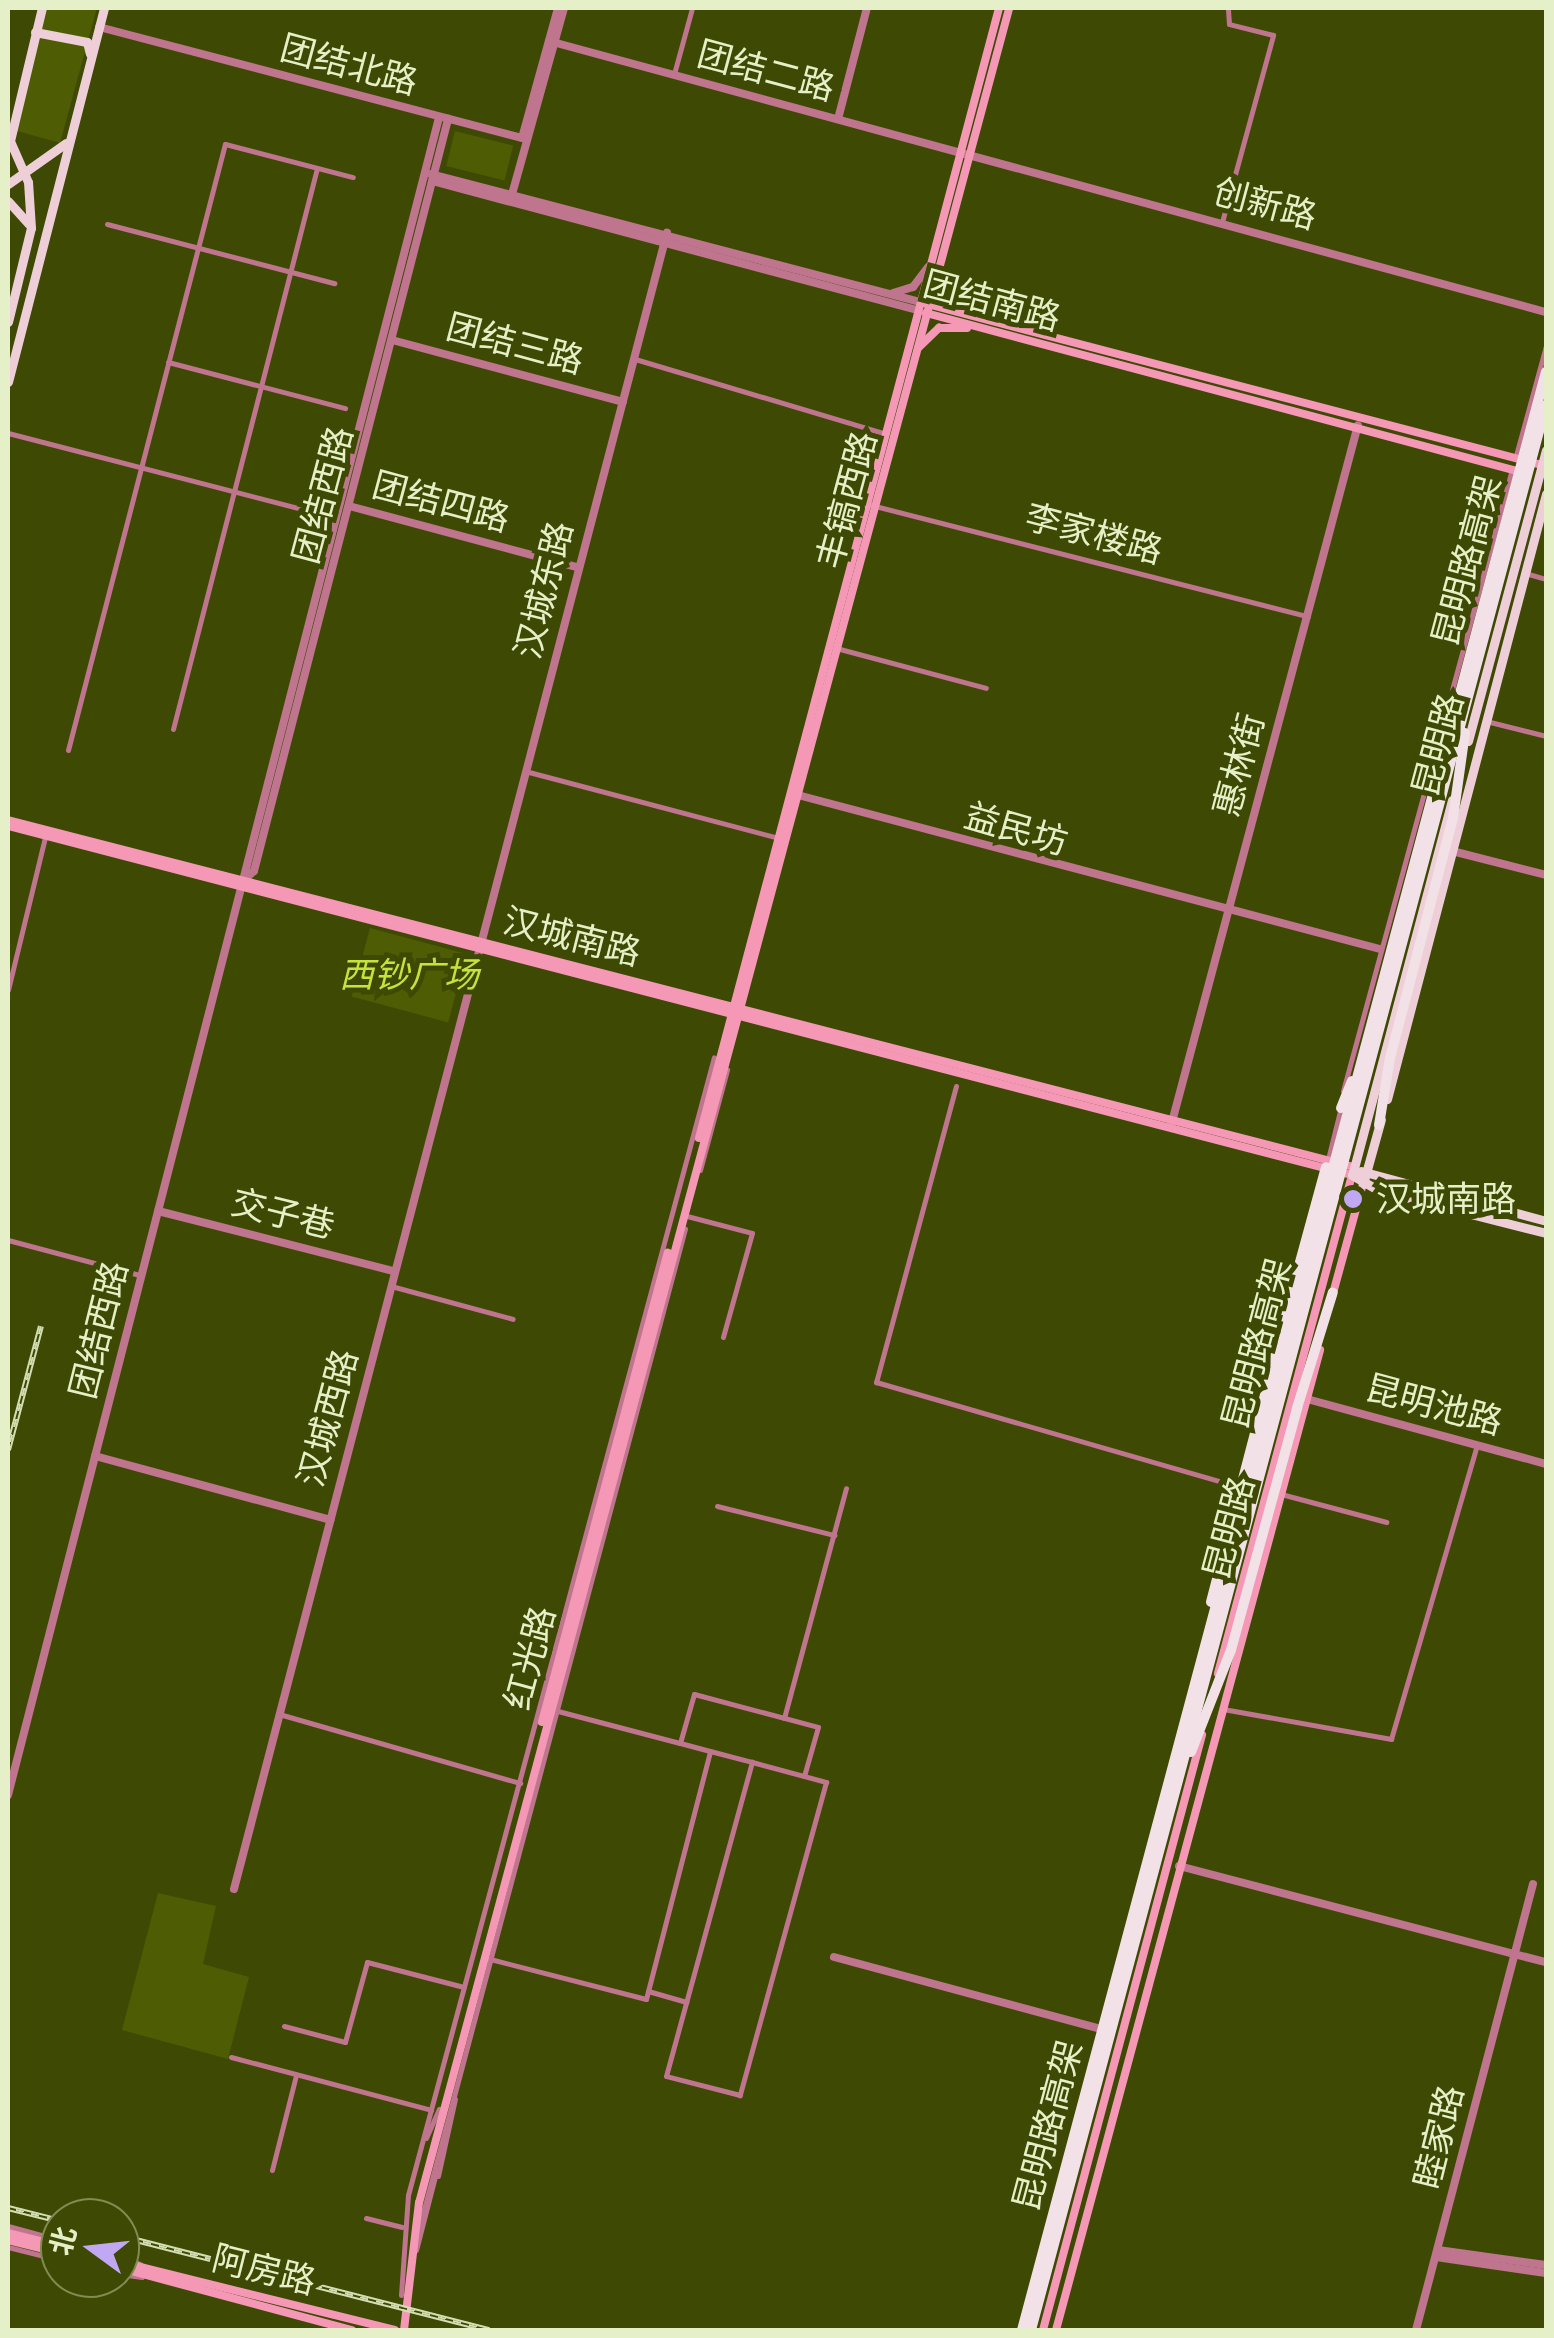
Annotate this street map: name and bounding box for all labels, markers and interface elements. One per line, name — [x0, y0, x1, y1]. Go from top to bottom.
street label: 团结北路 — [276, 27, 422, 103]
street label: 团结二路 — [693, 33, 839, 109]
street label: 创新路 — [1209, 170, 1321, 238]
street label: 团结南路 — [919, 263, 1065, 339]
street label: 团结三路 — [442, 306, 588, 382]
street label: 团结西路 — [285, 422, 361, 568]
street label: 丰镐西路 — [809, 427, 885, 573]
street label: 团结四路 — [368, 464, 514, 540]
street label: 昆明路高架 — [1424, 471, 1510, 651]
street label: 李家楼路 — [1021, 496, 1167, 572]
street label: 汉城东路 — [507, 517, 581, 663]
street label: 昆明路 — [1404, 689, 1472, 801]
street label: 惠林街 — [1205, 709, 1273, 821]
street label: 益民坊 — [960, 794, 1072, 864]
street label: 汉城南路 — [499, 900, 645, 974]
park label: 西钞广场 — [339, 954, 479, 996]
place label: 汉城南路 — [1376, 1178, 1516, 1220]
street label: 交子巷 — [227, 1181, 339, 1247]
marker: 汉城南路 — [1340, 1186, 1366, 1212]
street label: 昆明路高架 — [1214, 1254, 1300, 1434]
street label: 团结西路 — [62, 1257, 136, 1403]
street label: 汉城西路 — [290, 1345, 366, 1491]
street label: 昆明池路 — [1361, 1367, 1507, 1443]
street label: 昆明路 — [1195, 1472, 1263, 1584]
street label: 红光路 — [496, 1602, 564, 1714]
street label: 昆明路高架 — [1005, 2036, 1091, 2216]
street label: 睦家路 — [1406, 2081, 1472, 2193]
north arrow — [40, 2198, 140, 2298]
text: 北 — [41, 2222, 85, 2259]
street label: 阿房路 — [208, 2237, 320, 2303]

